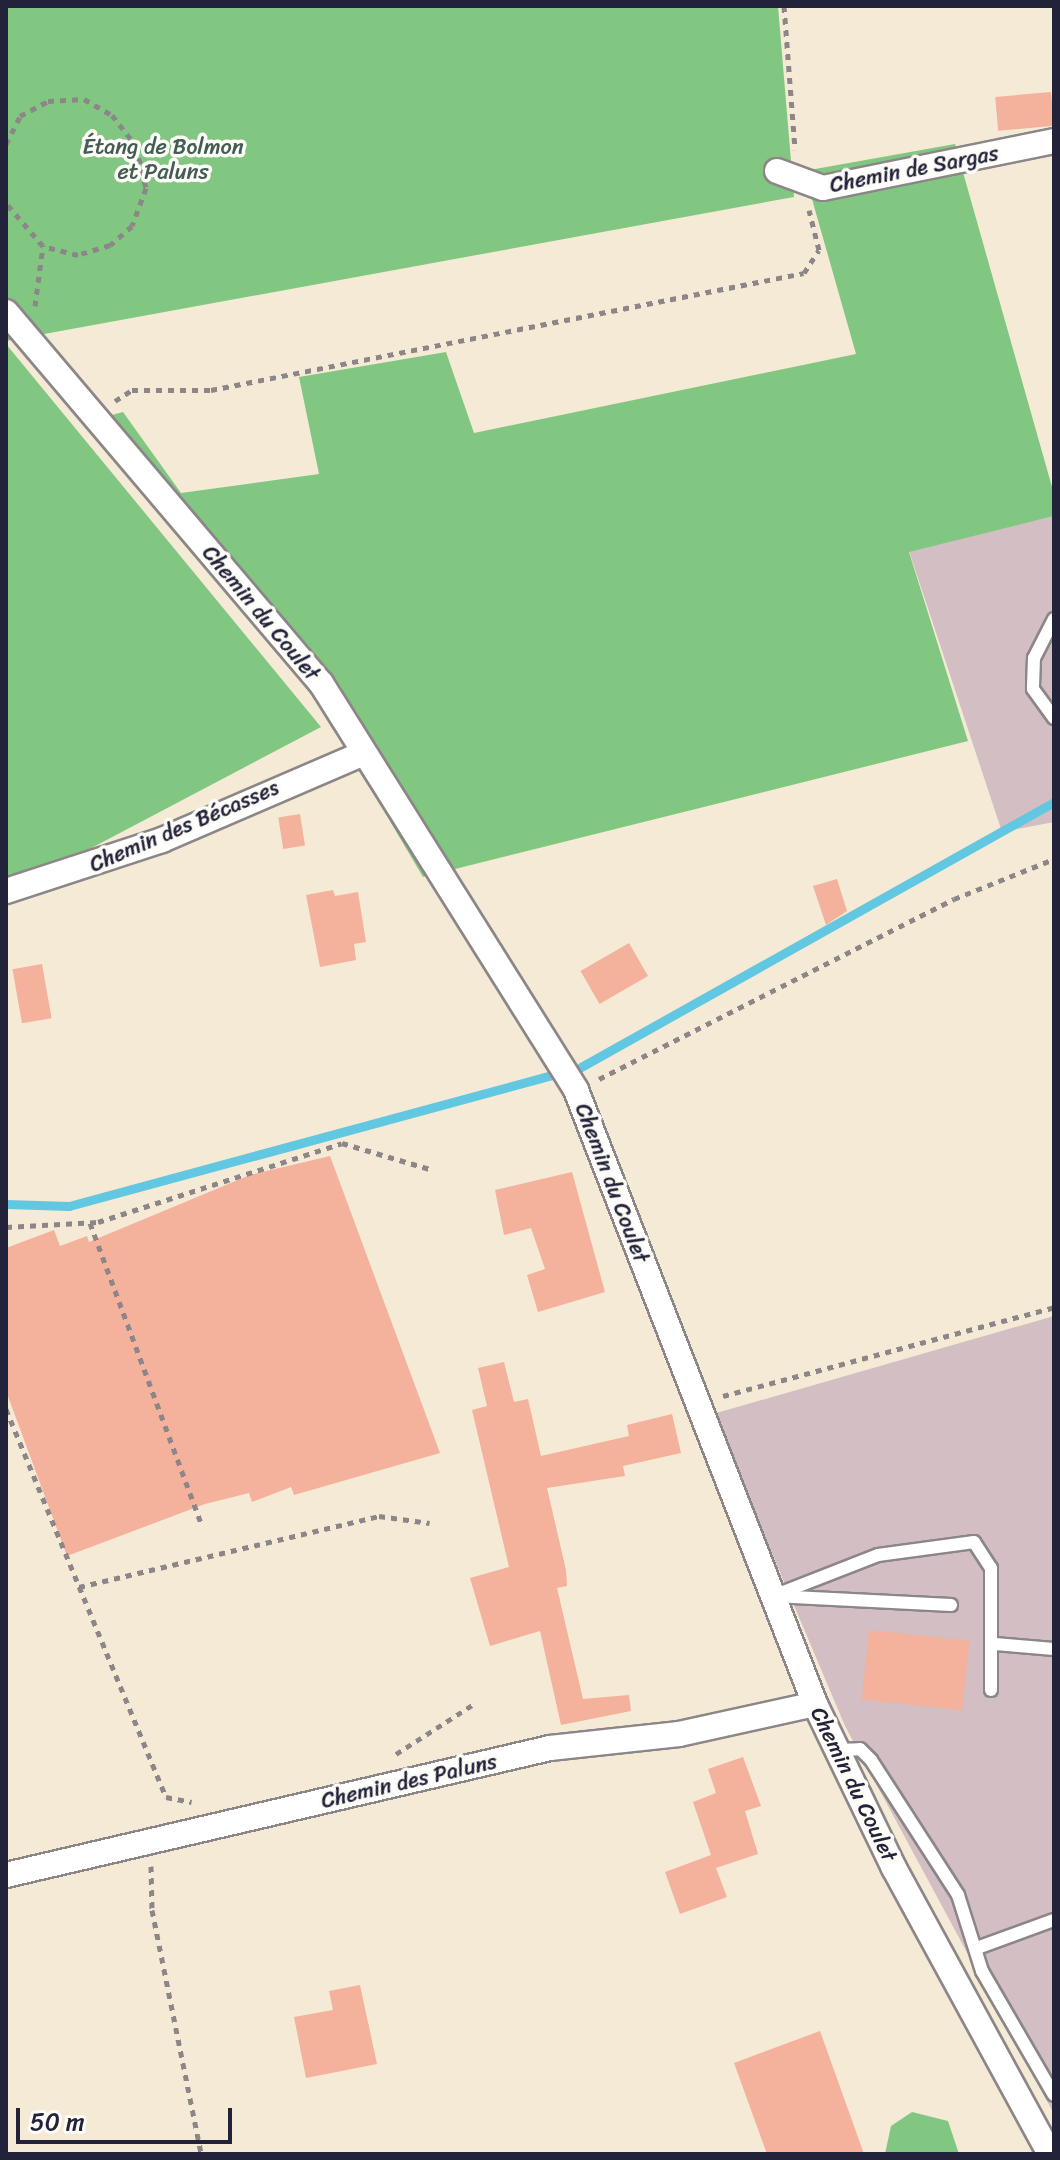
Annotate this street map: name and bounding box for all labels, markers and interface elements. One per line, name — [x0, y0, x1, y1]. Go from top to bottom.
park label: Étang de Bolmon et Paluns — [82, 133, 244, 184]
street label: Chemin de Sargas — [828, 140, 1000, 198]
street label: Chemin du Coulet — [196, 540, 326, 686]
street label: Chemin des Bécasses — [85, 774, 283, 878]
street label: Chemin du Coulet — [569, 1099, 655, 1267]
street label: Chemin du Coulet — [805, 1702, 903, 1866]
street label: Chemin des Paluns — [319, 1748, 499, 1814]
scale bar — [20, 2092, 236, 2142]
text: 50 m — [30, 2101, 85, 2143]

